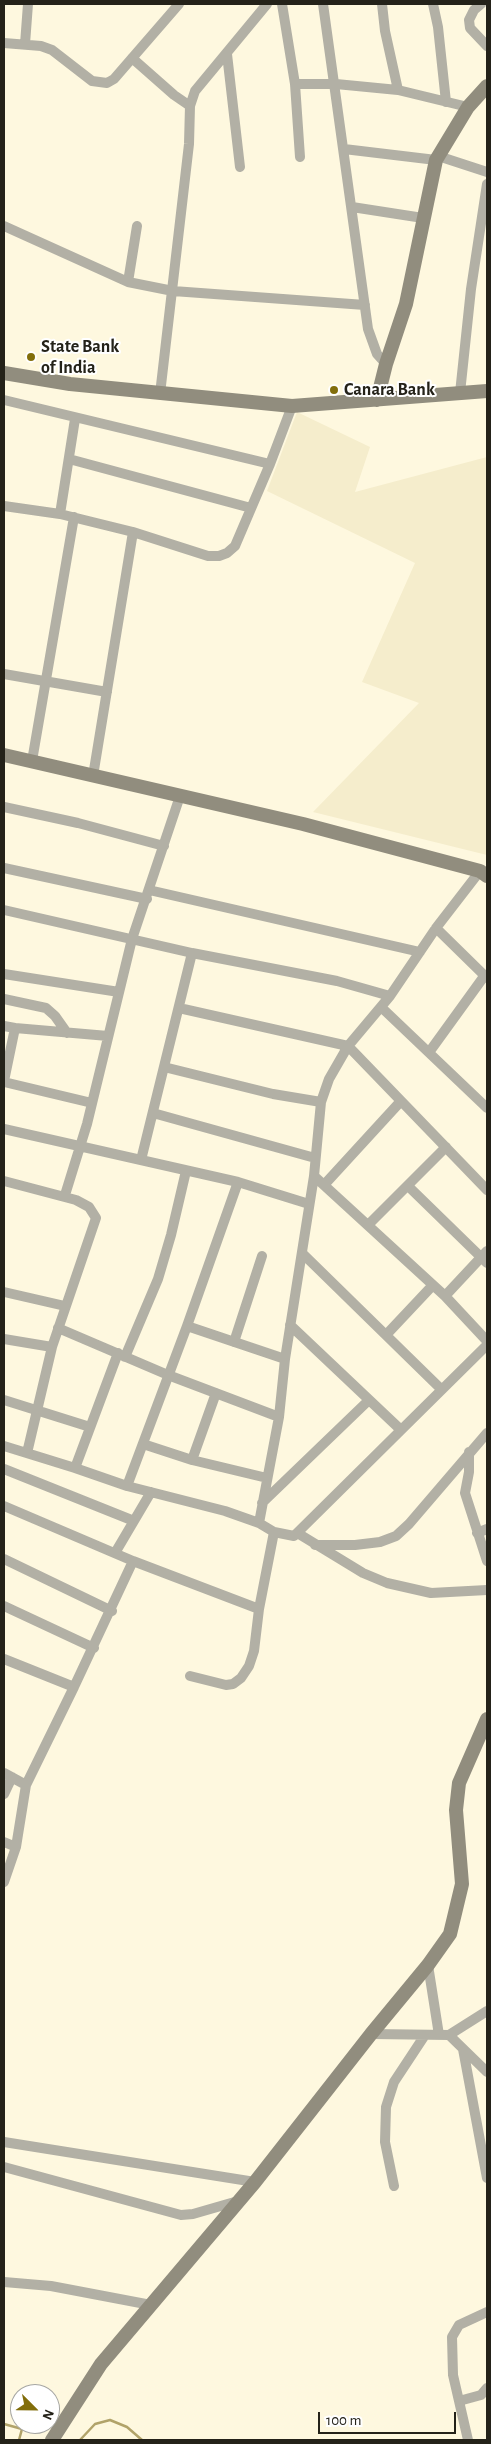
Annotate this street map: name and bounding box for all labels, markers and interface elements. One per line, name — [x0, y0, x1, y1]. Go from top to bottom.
place label: State Bank of India — [41, 336, 119, 378]
marker: State Bank of India — [25, 351, 37, 363]
place label: Canara Bank — [344, 379, 435, 401]
marker: Canara Bank — [328, 384, 340, 396]
north arrow — [10, 2384, 60, 2434]
scale bar — [321, 2402, 458, 2434]
text: N — [40, 2407, 56, 2422]
text: 100 m — [326, 2413, 361, 2428]

